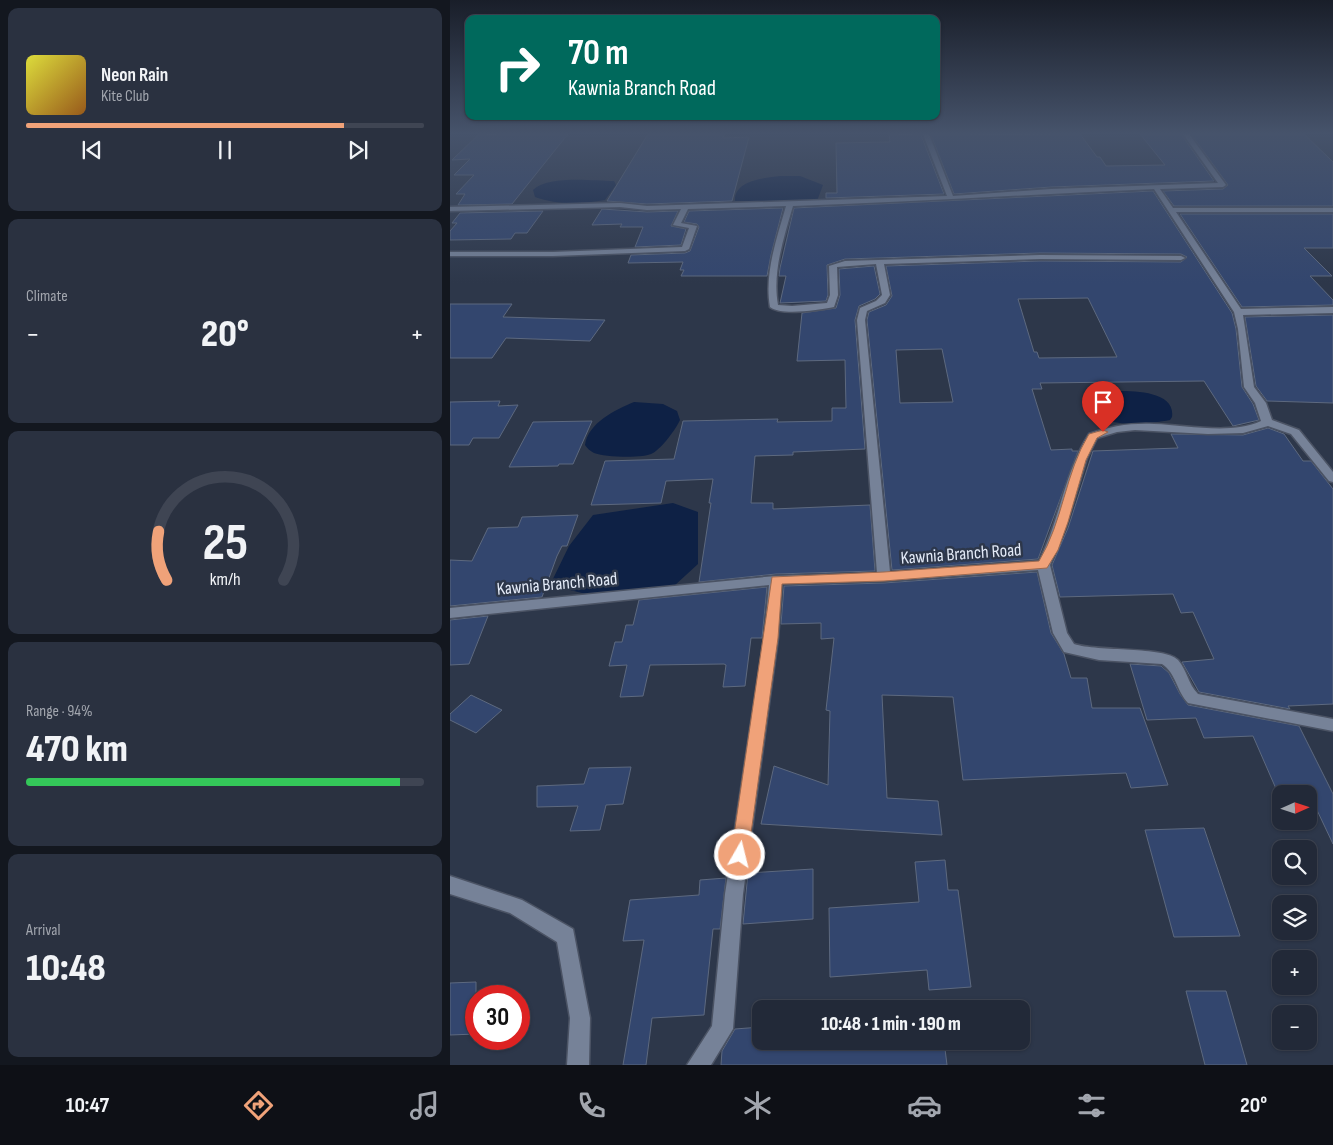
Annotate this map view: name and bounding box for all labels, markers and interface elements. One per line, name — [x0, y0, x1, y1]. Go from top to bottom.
text: 70 m — [568, 32, 628, 75]
icon: right — [485, 35, 550, 100]
text: Neon Rain — [101, 64, 168, 87]
text: Kawnia Branch Road — [568, 75, 716, 102]
text: Kite Club — [101, 87, 149, 106]
icon: previous — [78, 136, 106, 164]
icon: pause — [211, 136, 239, 164]
icon: next — [344, 136, 372, 164]
text: Climate — [26, 287, 68, 306]
text: 20° — [201, 312, 249, 357]
text: − — [26, 318, 40, 351]
text: + — [410, 318, 424, 351]
pin — [1082, 381, 1124, 432]
icon: arrive — [1089, 388, 1117, 416]
text: 25 — [202, 512, 248, 575]
street label: Kawnia Branch Road — [900, 539, 1022, 569]
street label: Kawnia Branch Road — [496, 568, 618, 600]
text: km/h — [210, 569, 240, 590]
text: Range · 94% — [26, 702, 93, 721]
text: 470 km — [26, 727, 128, 772]
north arrow — [1272, 785, 1318, 830]
map controls — [1272, 785, 1317, 1050]
position arrow — [713, 828, 765, 880]
button: search — [1272, 840, 1317, 885]
button: layers — [1272, 895, 1317, 940]
text: Arrival — [26, 921, 60, 940]
text: 10:48 — [26, 946, 106, 991]
button: + — [1272, 950, 1317, 995]
speed limit sign: 30 — [465, 985, 530, 1050]
button: − — [1272, 1005, 1317, 1050]
text: 10:48 · 1 min · 190 m — [821, 1013, 961, 1036]
icon: directions — [241, 1088, 276, 1123]
icon: music — [407, 1088, 442, 1123]
icon: phone — [574, 1088, 609, 1123]
icon: climate — [740, 1088, 775, 1123]
icon: car — [907, 1088, 942, 1123]
icon: filters — [1074, 1088, 1109, 1123]
text: 10:47 — [66, 1092, 109, 1119]
text: 20° — [1240, 1092, 1267, 1119]

